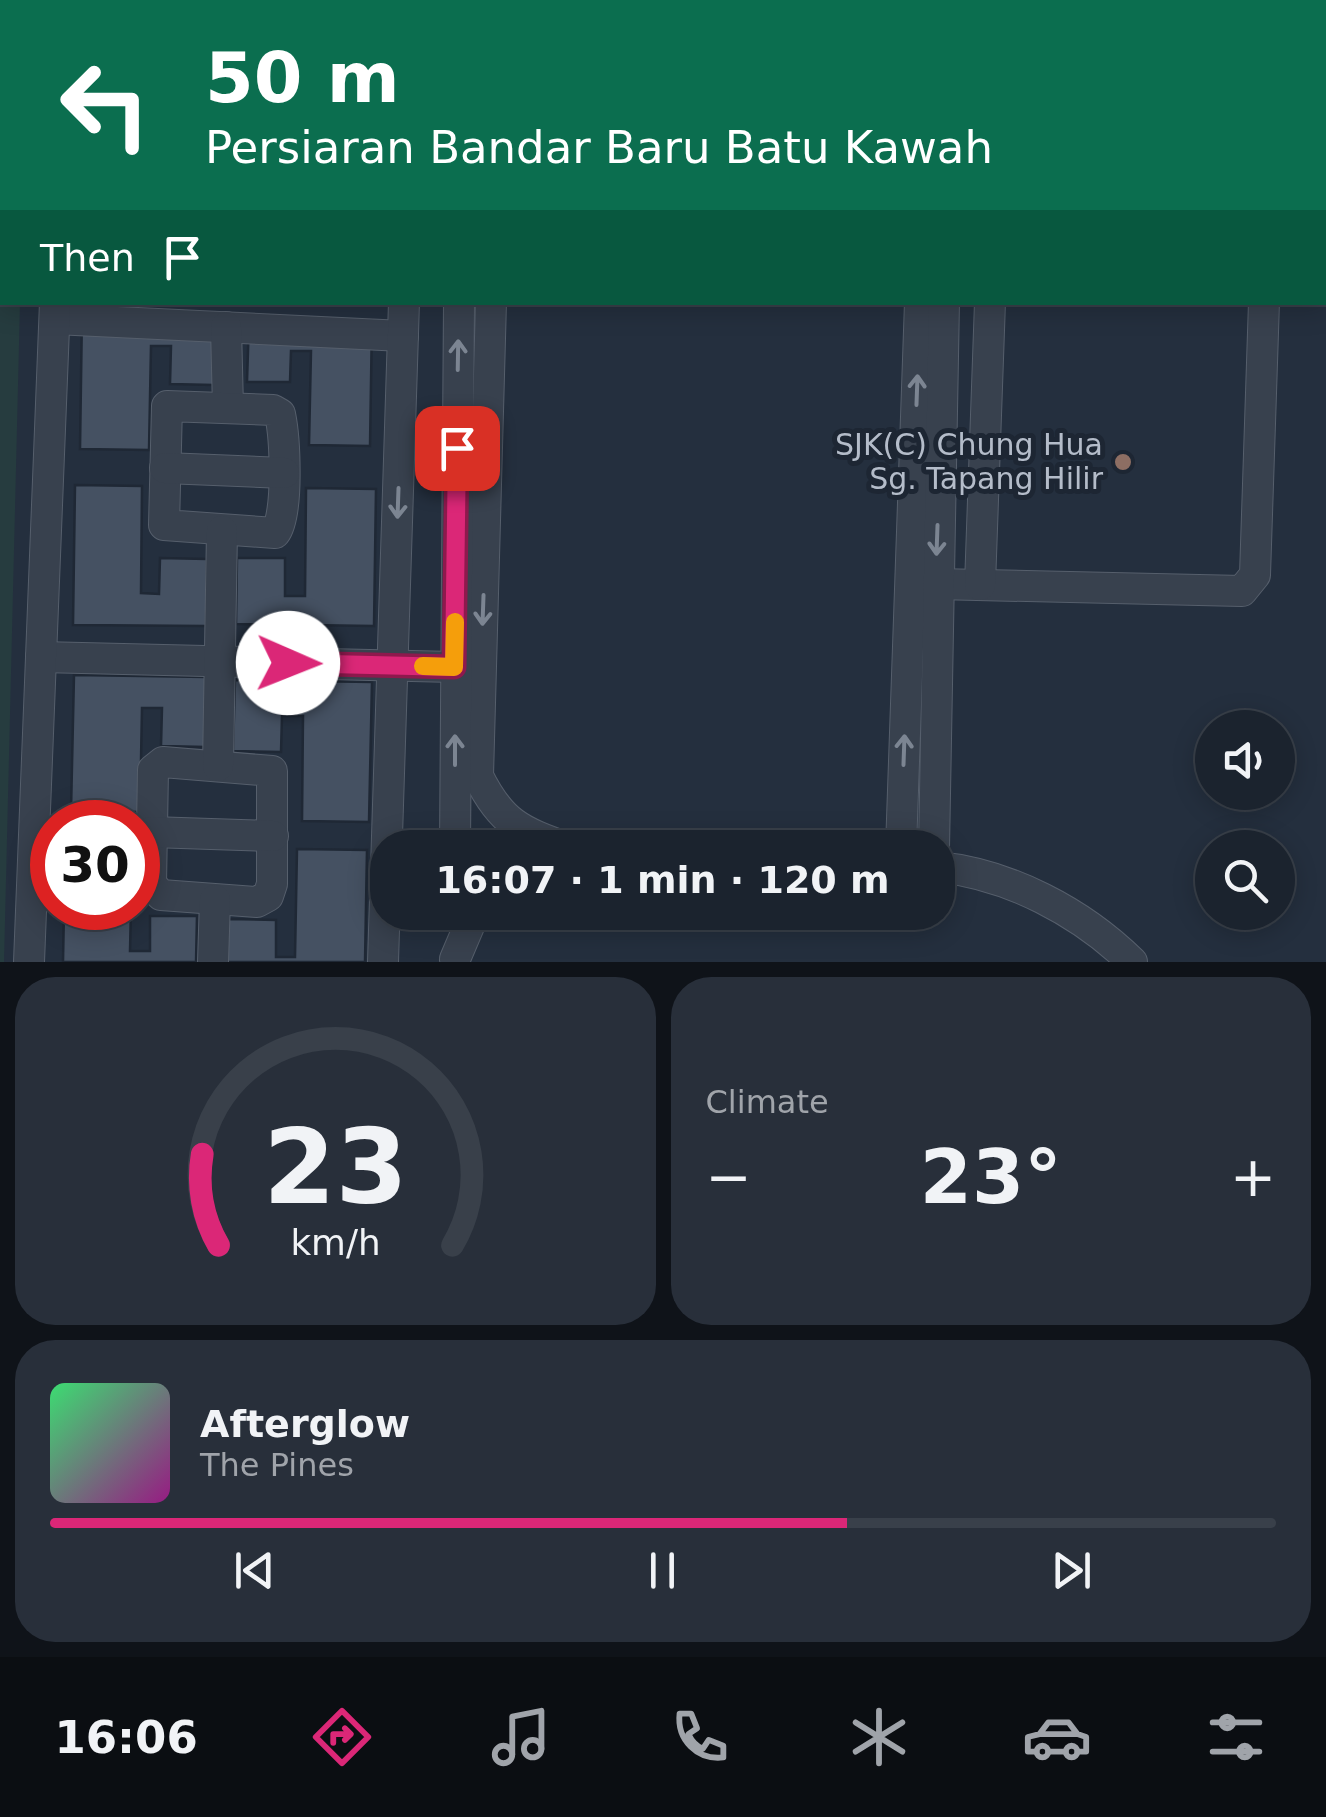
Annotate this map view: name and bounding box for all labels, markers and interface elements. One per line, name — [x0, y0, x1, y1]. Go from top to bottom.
text: 50 m — [205, 37, 400, 119]
icon: left — [40, 40, 170, 170]
text: Persiaran Bandar Baru Batu Kawah — [205, 121, 993, 174]
icon: arrive — [155, 230, 210, 285]
text: Then — [40, 236, 135, 280]
one-way arrow — [448, 340, 468, 372]
one-way arrow — [907, 375, 926, 407]
pin — [415, 406, 500, 491]
icon: arrive — [430, 421, 485, 476]
place label: SJK(C) Chung Hua Sg. Tapang Hilir — [835, 427, 1104, 496]
marker: SJK(C) Chung Hua Sg. Tapang Hilir — [1112, 451, 1134, 473]
one-way arrow — [388, 487, 407, 519]
one-way arrow — [928, 523, 947, 555]
one-way arrow — [473, 593, 492, 625]
position arrow — [236, 611, 340, 715]
map controls — [1195, 710, 1295, 930]
button: sound — [1195, 710, 1295, 810]
one-way arrow — [446, 735, 464, 768]
one-way arrow — [895, 735, 914, 767]
speed limit sign: 30 — [30, 800, 160, 930]
button: search — [1195, 830, 1295, 930]
text: 16:07 · 1 min · 120 m — [435, 858, 890, 902]
text: Climate — [706, 1083, 829, 1121]
text: 23 — [263, 1106, 408, 1228]
text: 23° — [920, 1133, 1062, 1221]
text: − — [706, 1145, 752, 1209]
text: + — [1230, 1145, 1276, 1209]
text: km/h — [290, 1222, 380, 1263]
text: Afterglow — [200, 1402, 410, 1446]
text: The Pines — [200, 1446, 354, 1484]
icon: previous — [227, 1543, 282, 1598]
icon: pause — [635, 1543, 690, 1598]
icon: next — [1044, 1543, 1099, 1598]
icon: directions — [307, 1702, 377, 1772]
icon: music — [486, 1702, 556, 1772]
icon: phone — [665, 1702, 735, 1772]
icon: climate — [844, 1702, 914, 1772]
icon: car — [1022, 1702, 1092, 1772]
icon: filters — [1201, 1702, 1271, 1772]
text: 16:06 — [54, 1711, 198, 1764]

